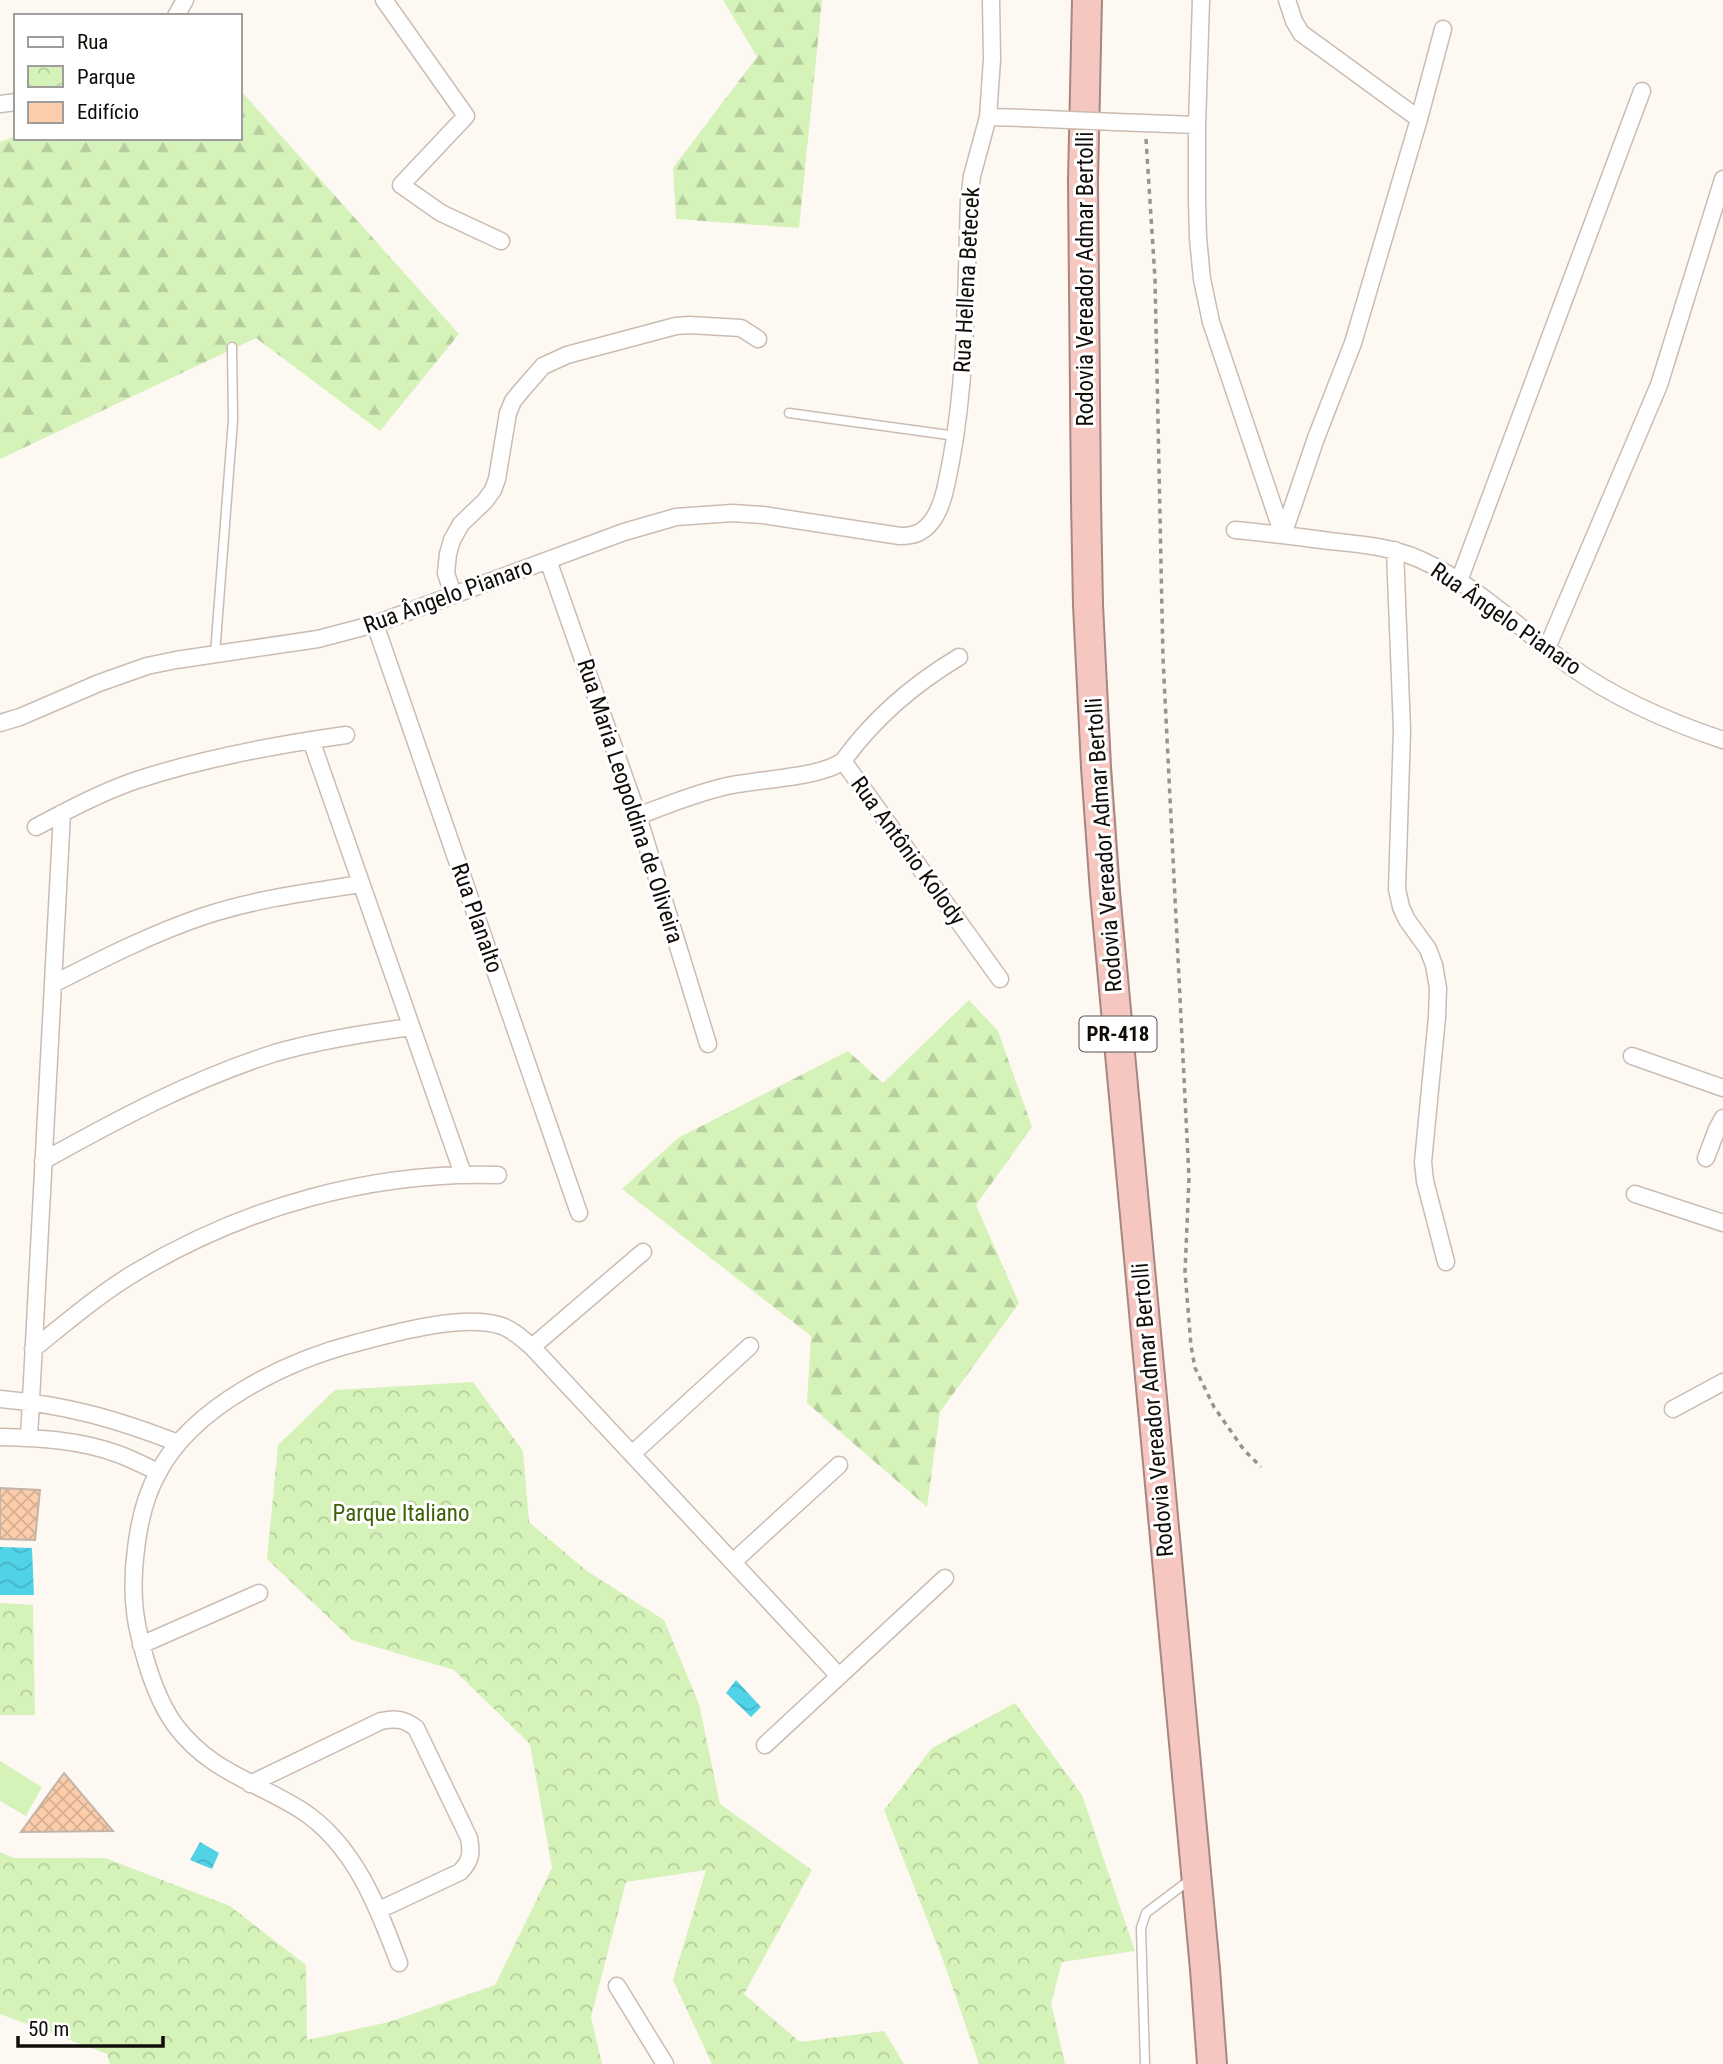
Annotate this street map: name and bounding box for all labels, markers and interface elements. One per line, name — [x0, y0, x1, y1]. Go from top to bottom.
legend — [14, 14, 242, 140]
text: Rua — [77, 30, 108, 54]
text: Parque — [77, 65, 135, 89]
text: Edifício — [77, 100, 139, 124]
street label: Rodovia Vereador Admar Bertolli — [1072, 131, 1099, 427]
street label: Rua Hellena Betecek — [949, 186, 985, 374]
street label: Rua Ângelo Pianaro — [360, 552, 536, 639]
street label: Rua Ângelo Pianaro — [1425, 556, 1587, 681]
street label: Rua Maria Leopoldina de Oliveira — [571, 655, 689, 947]
street label: Rodovia Vereador Admar Bertolli — [1080, 697, 1128, 993]
street label: Rua Antônio Kolody — [845, 771, 971, 931]
street label: Rua Planalto — [446, 860, 508, 976]
road number: PR-418 — [1080, 1016, 1156, 1052]
street label: Rodovia Vereador Admar Bertolli — [1127, 1262, 1179, 1558]
park label: Parque Italiano — [333, 1500, 469, 1527]
scale bar — [18, 2004, 163, 2048]
text: 50 m — [28, 2017, 69, 2041]

